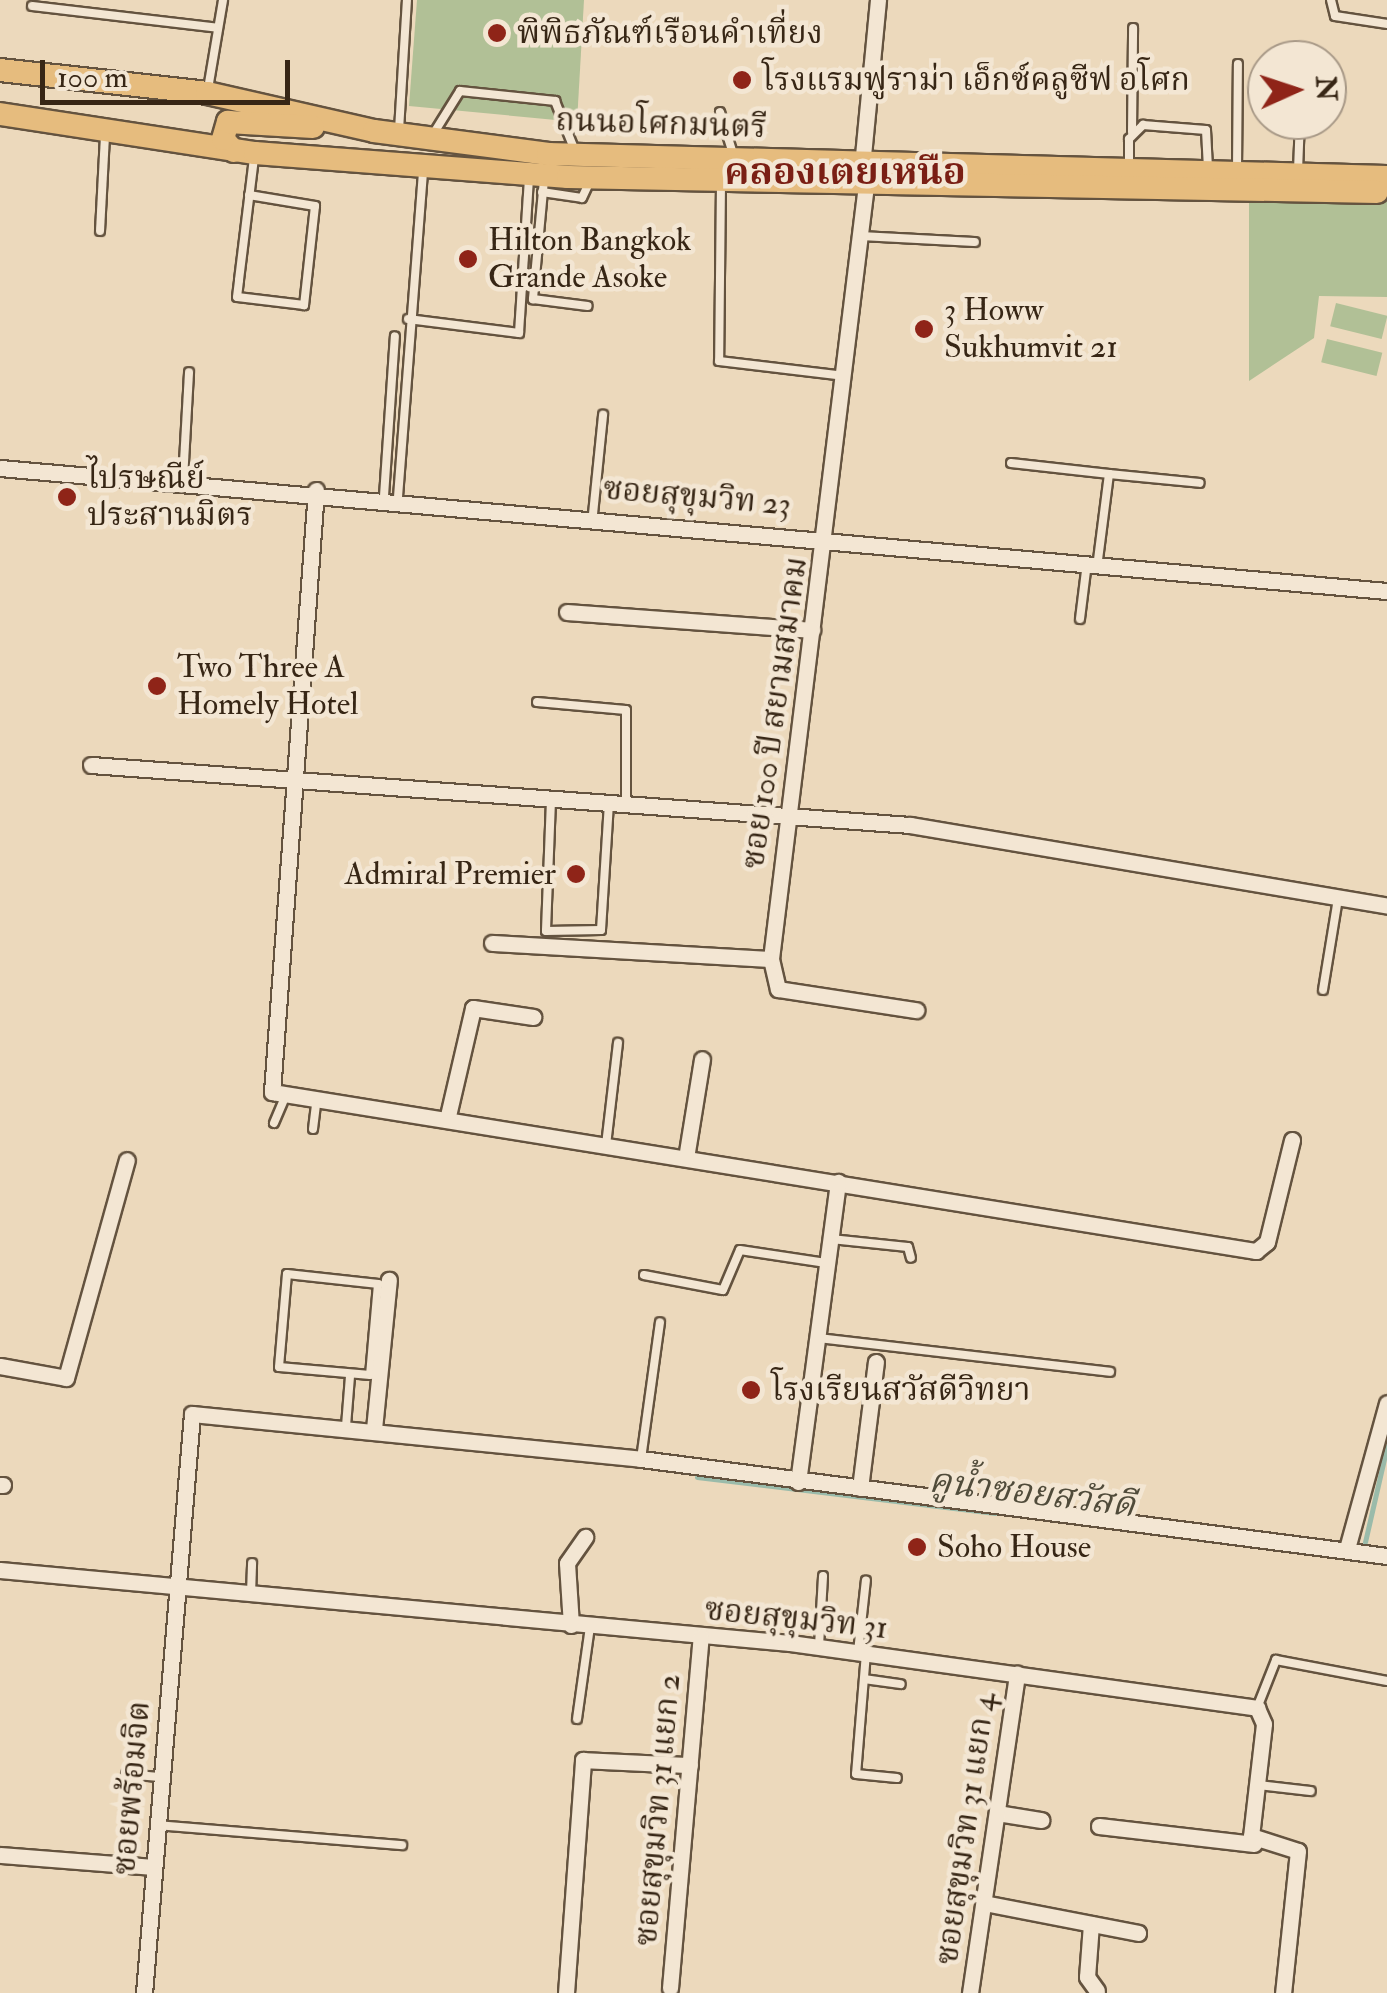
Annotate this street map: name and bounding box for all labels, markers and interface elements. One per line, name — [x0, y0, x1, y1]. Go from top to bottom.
place label: พิพิธภัณฑ์เรือนคำเที่ยง — [517, 14, 823, 52]
marker: พิพิธภัณฑ์เรือนคำเที่ยง — [486, 22, 508, 44]
scale bar — [45, 40, 295, 102]
north arrow — [1247, 40, 1347, 140]
text: 100 m — [57, 59, 128, 96]
place label: โรงแรมฟูราม่า เอ็กซ์คลูซีฟ อโศก — [762, 61, 1190, 99]
marker: โรงแรมฟูราม่า เอ็กซ์คลูซีฟ อโศก — [731, 69, 753, 91]
text: N — [1307, 75, 1344, 102]
street label: ถนนอโศกมนตรี — [555, 101, 767, 147]
district label: คลองเตยเหนือ — [724, 150, 966, 196]
place label: Hilton Bangkok Grande Asoke — [488, 222, 691, 297]
marker: Hilton Bangkok Grande Asoke — [457, 248, 479, 270]
place label: 3 Howw Sukhumvit 21 — [944, 292, 1118, 367]
marker: 3 Howw Sukhumvit 21 — [913, 318, 935, 340]
place label: ไปรษณีย์ ประสานมิตร — [87, 460, 252, 535]
street label: ซอยสุขุมวิท 23 — [601, 470, 793, 524]
marker: ไปรษณีย์ ประสานมิตร — [56, 486, 78, 508]
street label: ซอย 100 ปี สยามสมาคม — [734, 555, 816, 871]
place label: Two Three A Homely Hotel — [177, 649, 358, 724]
marker: Two Three A Homely Hotel — [146, 675, 168, 697]
place label: Admiral Premier — [344, 855, 556, 893]
marker: Admiral Premier — [565, 863, 587, 885]
place label: โรงเรียนสวัสดีวิทยา — [771, 1371, 1030, 1409]
marker: โรงเรียนสวัสดีวิทยา — [740, 1379, 762, 1401]
water label: คูน้ำซอยสวัสดี — [927, 1460, 1137, 1526]
place label: Soho House — [937, 1528, 1091, 1566]
marker: Soho House — [906, 1536, 928, 1558]
street label: ซอยสุขุมวิท 31 — [703, 1590, 889, 1648]
street label: ซอยสุขุมวิท 31 แยก 2 — [627, 1672, 689, 1948]
street label: ซอยสุขุมวิท 31 แยก 4 — [928, 1691, 1004, 1967]
street label: ซอยพร้อมจิต — [105, 1699, 159, 1877]

